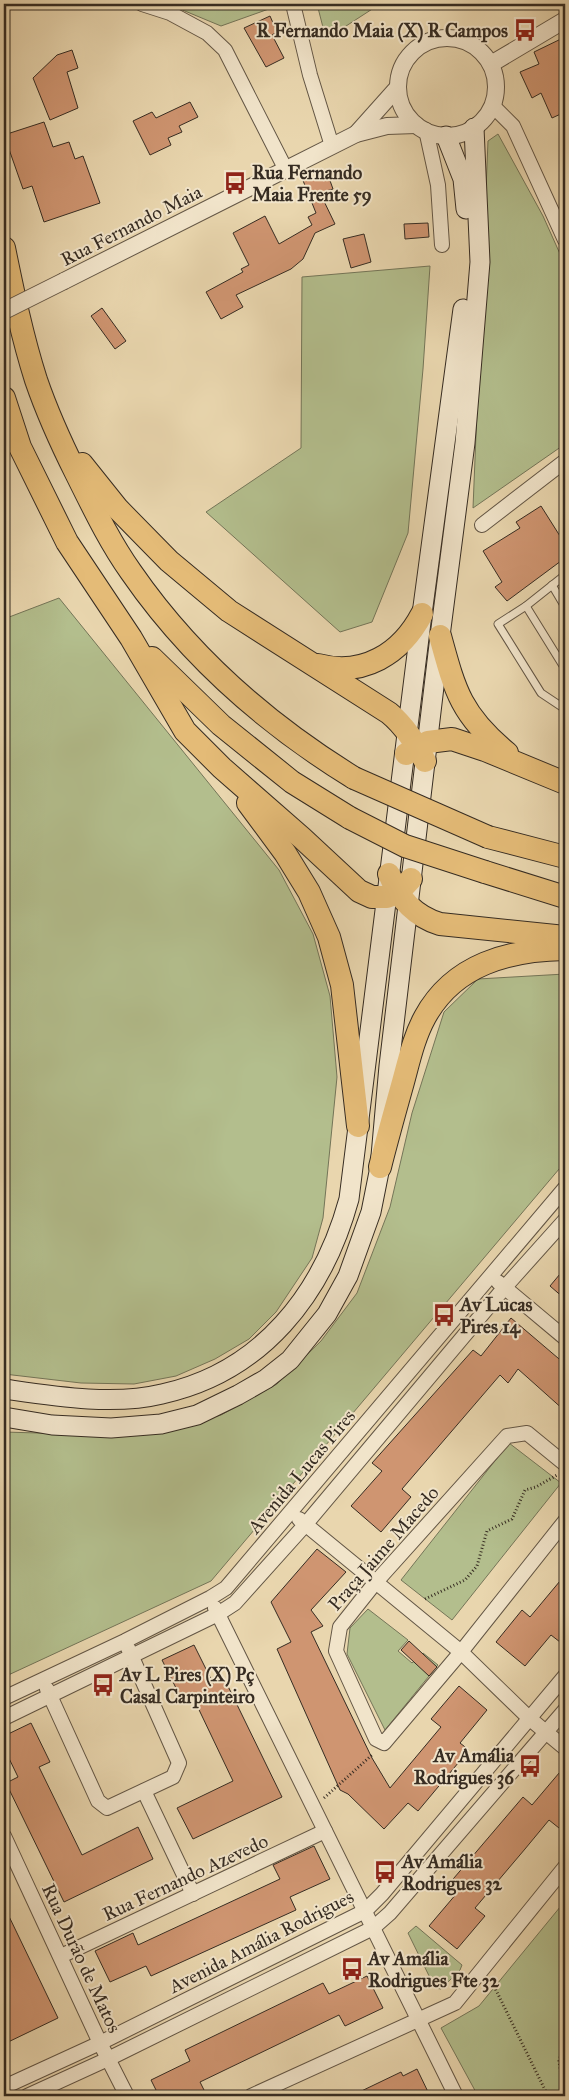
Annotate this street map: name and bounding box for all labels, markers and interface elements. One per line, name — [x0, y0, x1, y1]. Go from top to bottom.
bus stop icon: R Fernando Maia (X) R Campos — [512, 17, 538, 43]
place label: R Fernando Maia (X) R Campos — [256, 19, 508, 43]
place label: Rua Fernando Maia Frente 59 — [252, 161, 372, 207]
bus stop icon: Rua Fernando Maia Frente 59 — [222, 170, 248, 196]
street label: Rua Fernando Maia — [57, 180, 206, 271]
place label: Av Lucas Pires 14 — [458, 1293, 533, 1339]
bus stop icon: Av Lucas Pires 14 — [431, 1302, 457, 1328]
street label: Avenida Lucas Pires — [242, 1404, 360, 1539]
street label: Praça Jaime Macedo — [323, 1481, 445, 1616]
place label: Av L Pires (X) Pç Casal Carpinteiro — [118, 1663, 255, 1709]
bus stop icon: Av L Pires (X) Pç Casal Carpinteiro — [90, 1672, 116, 1698]
place label: Av Amália Rodrigues 36 — [414, 1744, 515, 1790]
bus stop icon: Av Amália Rodrigues 36 — [517, 1753, 543, 1779]
street label: Rua Fernando Azevedo — [99, 1829, 272, 1926]
place label: Av Amália Rodrigues 32 — [400, 1850, 503, 1896]
bus stop icon: Av Amália Rodrigues 32 — [372, 1859, 398, 1885]
street label: Rua Durão de Matos — [37, 1880, 126, 2037]
street label: Avenida Amália Rodrigues — [164, 1885, 358, 1999]
place label: Av Amália Rodrigues Fte 32 — [366, 1947, 499, 1993]
bus stop icon: Av Amália Rodrigues Fte 32 — [339, 1956, 365, 1982]

